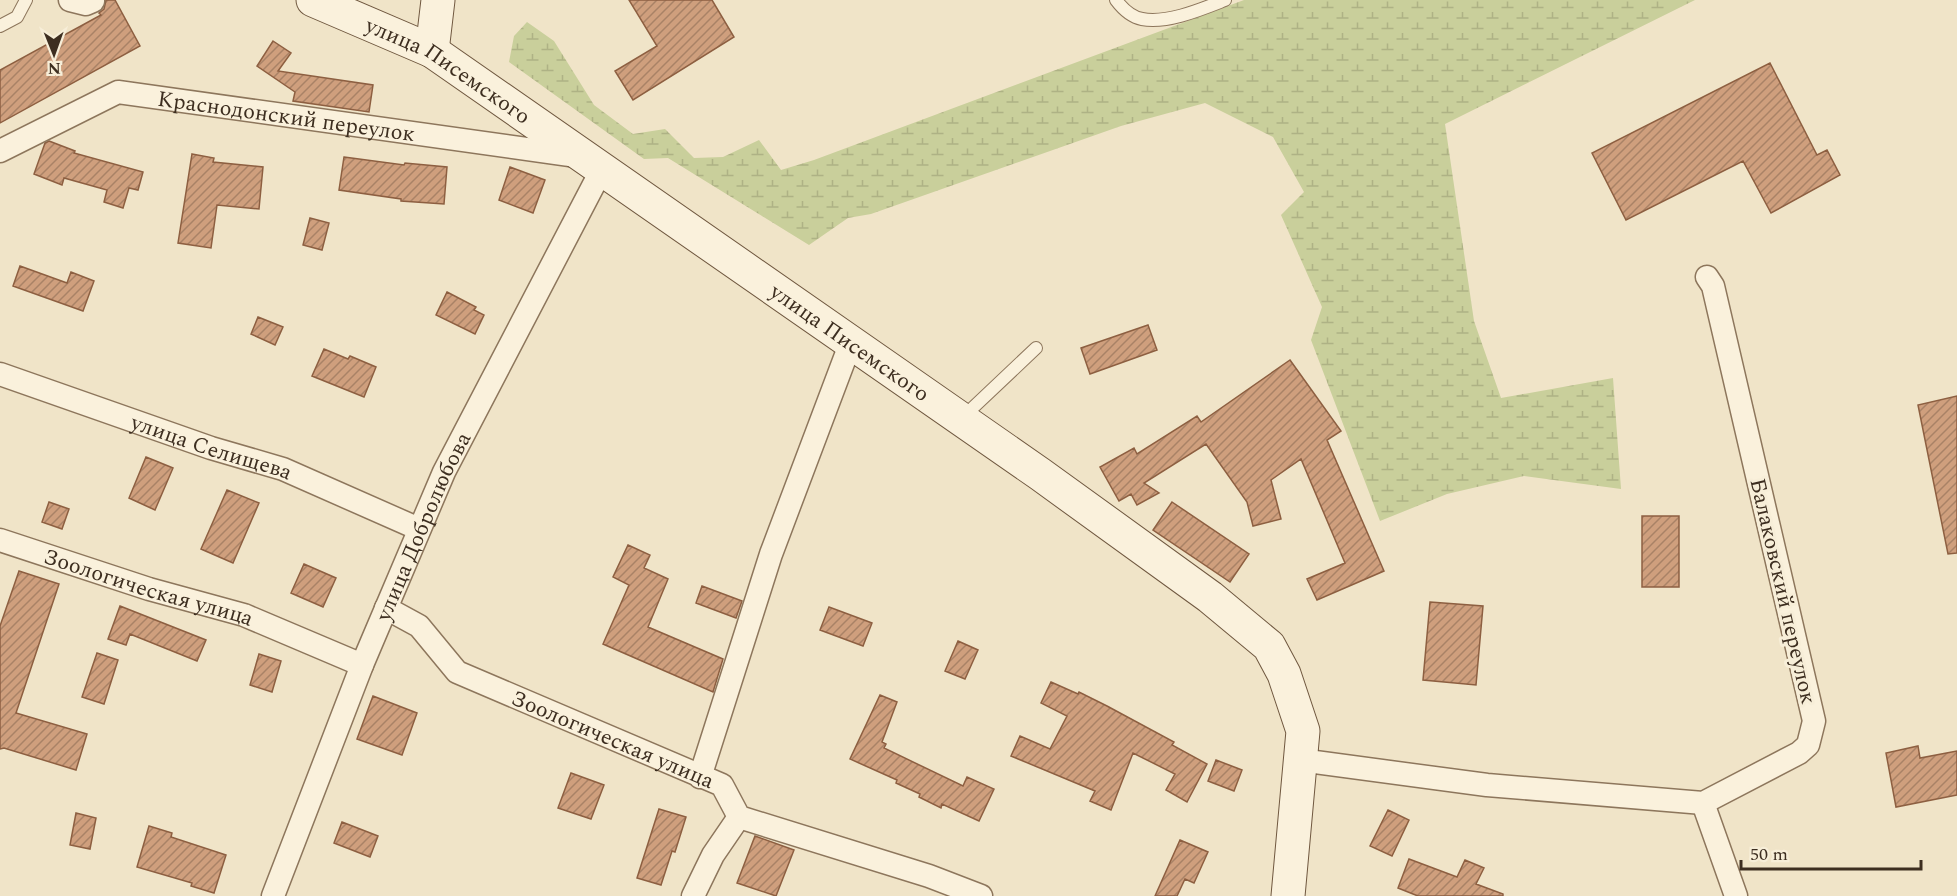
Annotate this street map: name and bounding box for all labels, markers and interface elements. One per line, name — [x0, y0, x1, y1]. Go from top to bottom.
street label: улица Писемского — [359, 9, 537, 133]
north arrow — [24, 24, 84, 84]
text: N — [48, 56, 61, 80]
street label: Краснодонский переулок — [155, 83, 417, 151]
street label: улица Писемского — [762, 275, 936, 411]
street label: улица Селищева — [125, 406, 298, 489]
street label: улица Добролюбова — [367, 426, 480, 627]
street label: Балаковский переулок — [1740, 475, 1825, 708]
street label: Зоологическая улица — [39, 540, 259, 635]
street label: Зоологическая улица — [506, 682, 719, 798]
scale bar — [1741, 833, 1921, 871]
text: 50 m — [1750, 841, 1788, 868]

